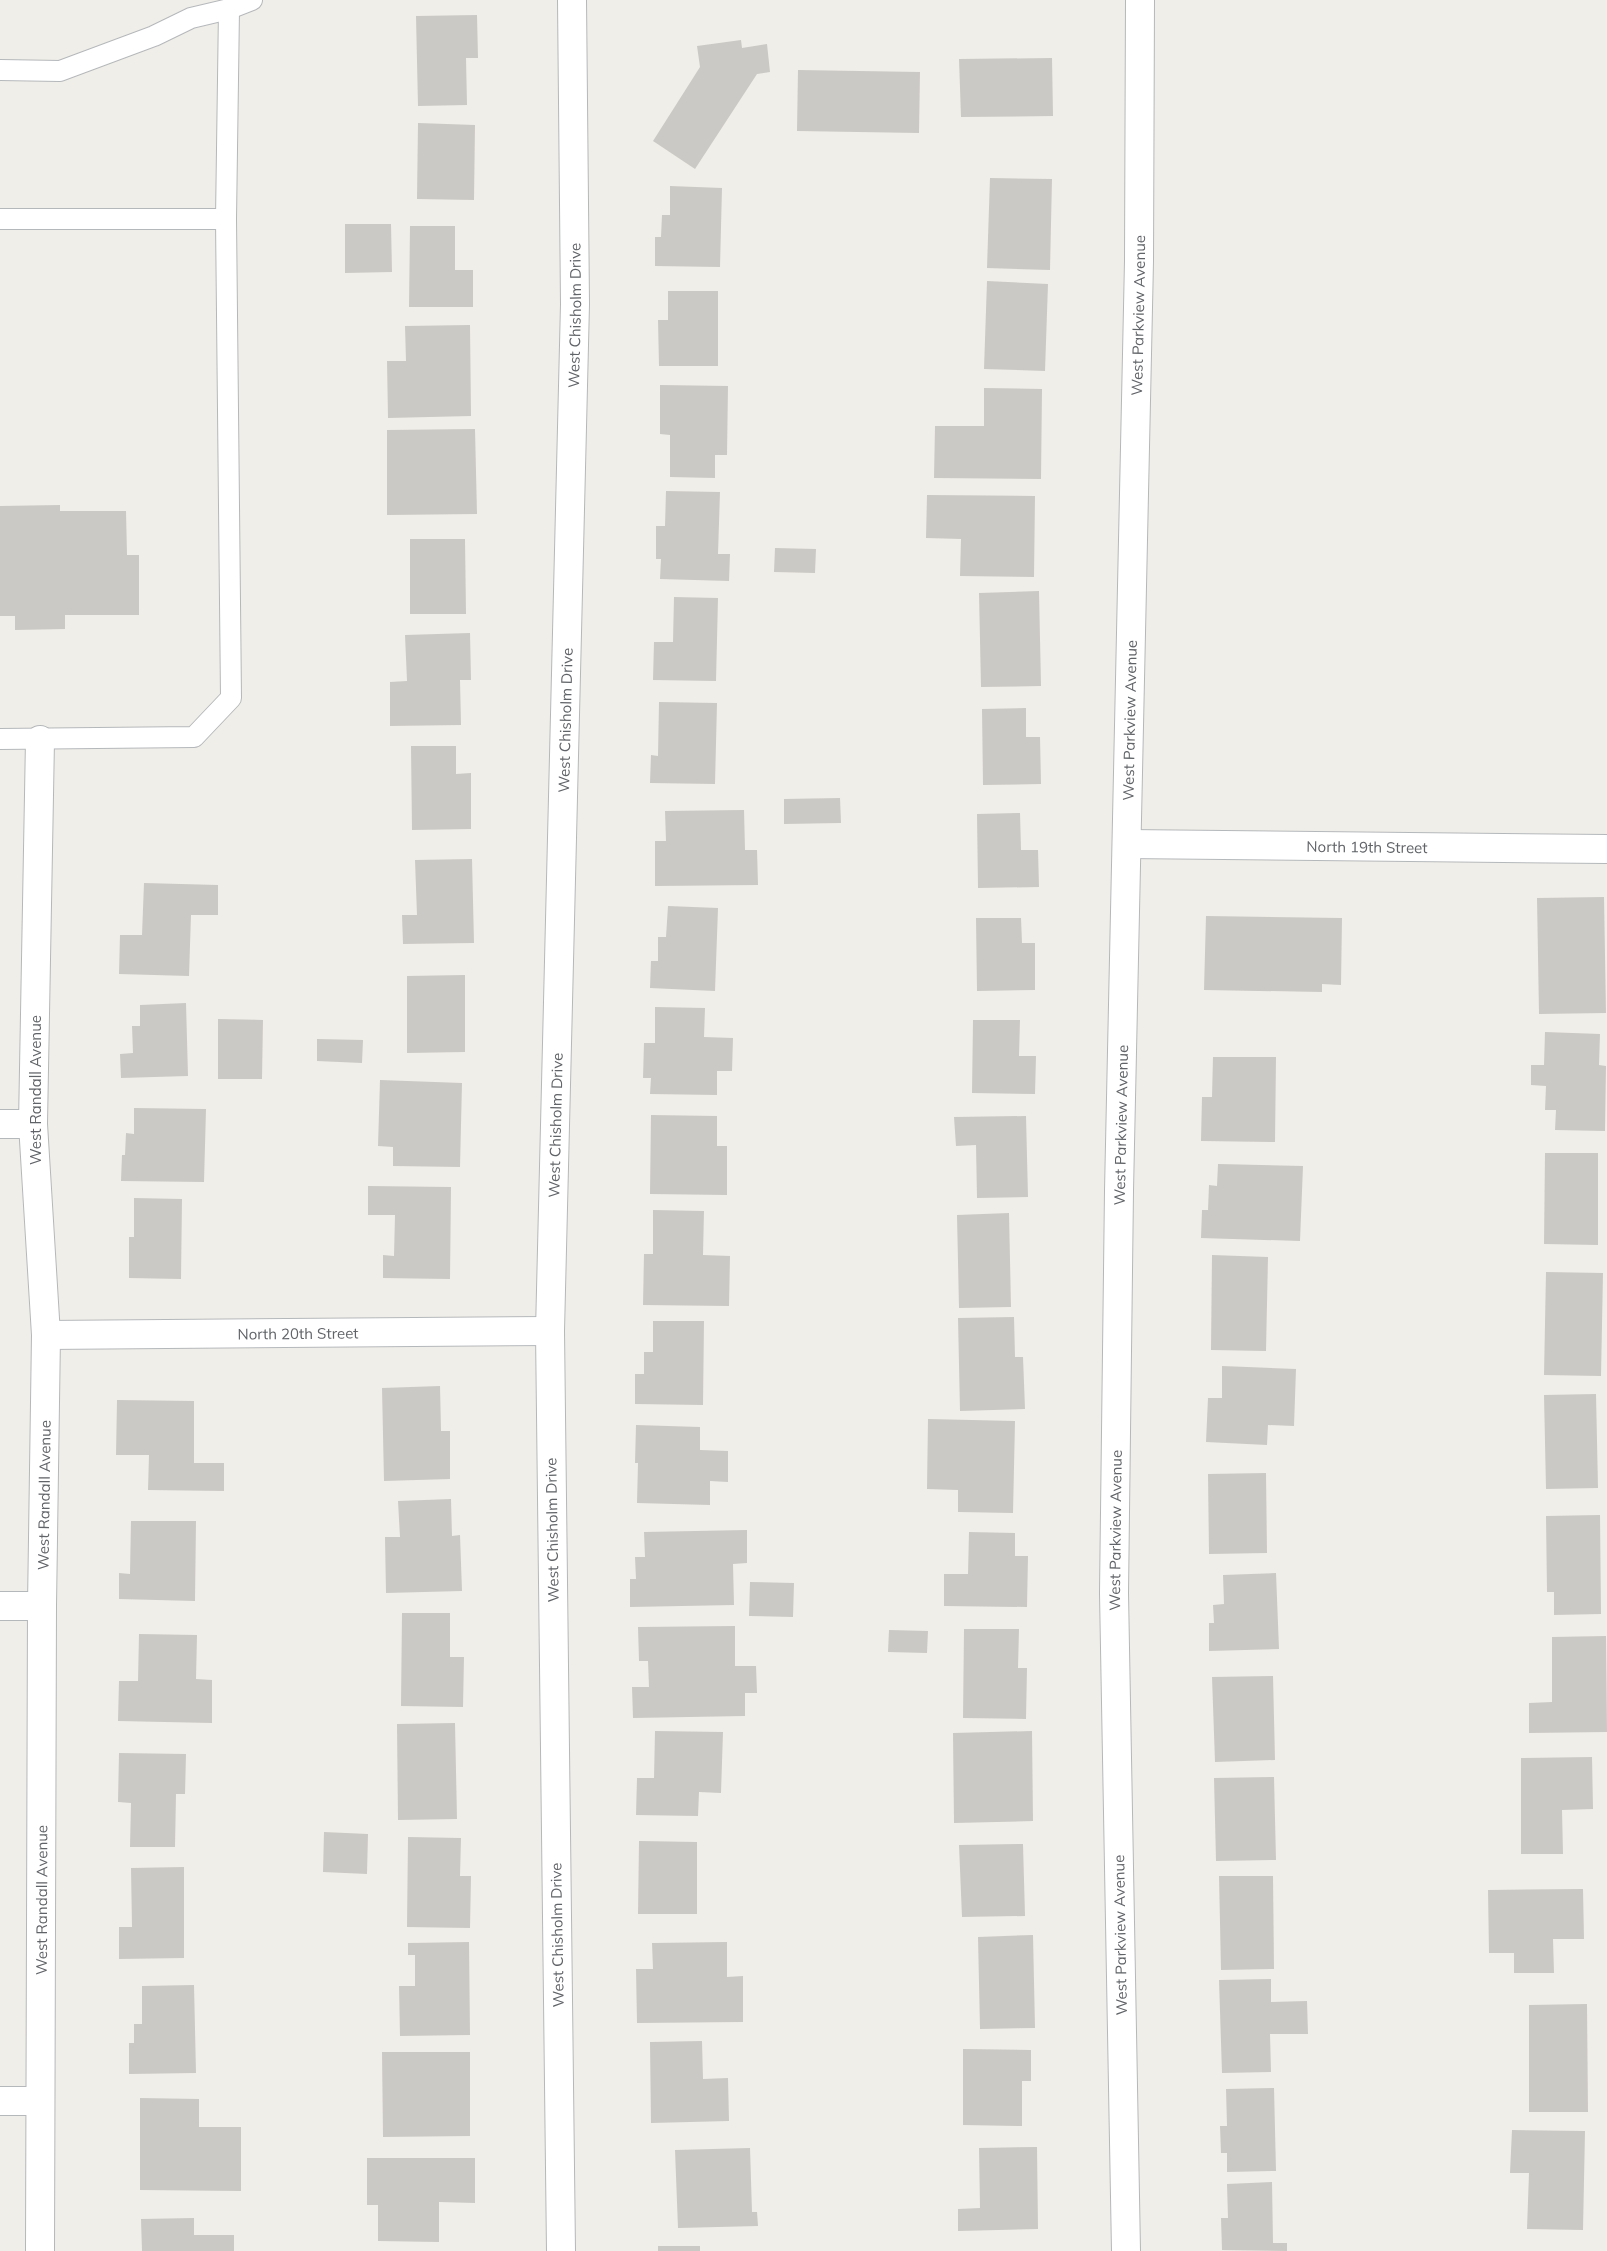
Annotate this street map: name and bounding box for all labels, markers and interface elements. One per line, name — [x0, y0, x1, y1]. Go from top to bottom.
street label: West Parkview Avenue — [1127, 235, 1149, 396]
street label: West Chisholm Drive — [563, 243, 585, 388]
street label: West Parkview Avenue — [1118, 640, 1140, 801]
street label: West Chisholm Drive — [554, 648, 576, 793]
street label: North 19th Street — [1306, 836, 1428, 857]
street label: West Randall Avenue — [26, 1015, 45, 1165]
street label: West Parkview Avenue — [1109, 1045, 1132, 1206]
street label: West Chisholm Drive — [544, 1052, 566, 1198]
street label: North 20th Street — [237, 1323, 359, 1343]
street label: West Randall Avenue — [33, 1420, 54, 1570]
street label: West Parkview Avenue — [1104, 1450, 1125, 1611]
street label: West Chisholm Drive — [541, 1457, 563, 1603]
street label: West Randall Avenue — [31, 1825, 51, 1975]
street label: West Parkview Avenue — [1109, 1855, 1131, 2015]
street label: West Chisholm Drive — [546, 1862, 568, 2008]

